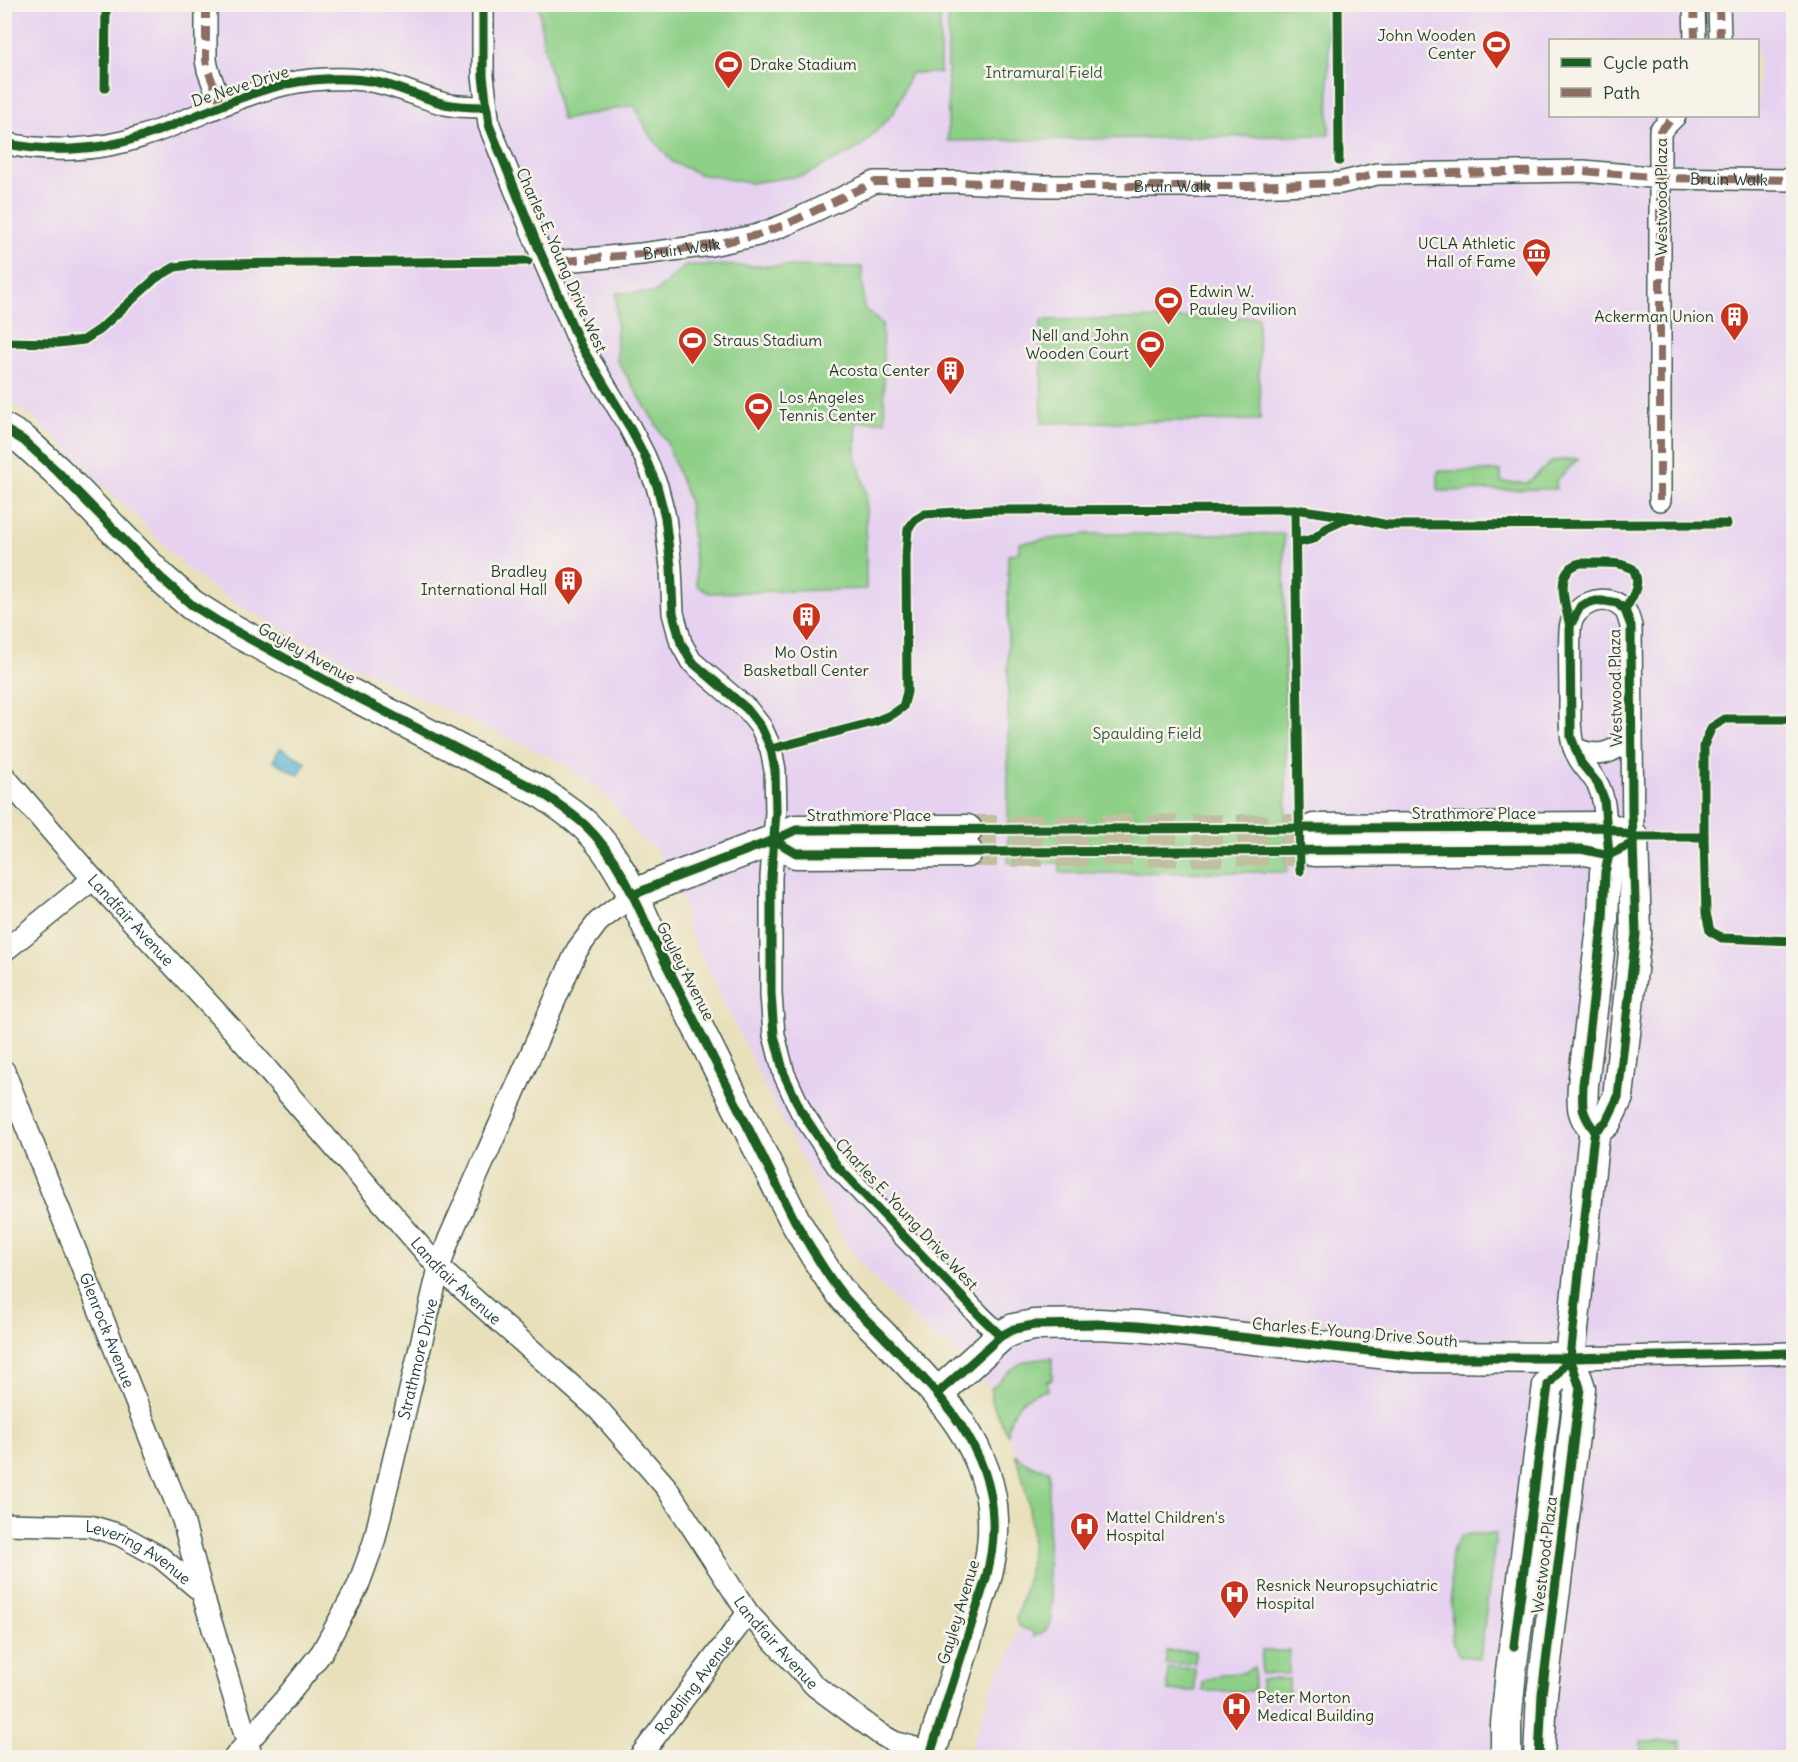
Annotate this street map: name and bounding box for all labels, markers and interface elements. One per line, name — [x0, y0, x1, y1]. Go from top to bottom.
place label: John Wooden Center — [1377, 25, 1476, 63]
sports icon: John Wooden Center — [1481, 28, 1513, 70]
legend — [1549, 39, 1759, 117]
sports icon: Drake Stadium — [713, 48, 745, 90]
text: Cycle path — [1603, 51, 1689, 74]
place label: Drake Stadium — [750, 54, 857, 74]
street label: De Neve Drive — [189, 61, 291, 111]
park label: Intramural Field — [985, 62, 1103, 82]
text: Path — [1603, 81, 1640, 104]
street label: Westwood Plaza — [1651, 138, 1671, 256]
street label: Charles E. Young Drive West — [512, 164, 612, 356]
street label: Bruin Walk — [1690, 168, 1768, 190]
street label: Bruin Walk — [1133, 176, 1211, 196]
street label: Bruin Walk — [641, 233, 722, 264]
place label: UCLA Athletic Hall of Fame — [1418, 233, 1516, 271]
museum icon: UCLA Athletic Hall of Fame — [1521, 236, 1553, 278]
place label: Edwin W. Pauley Pavilion — [1189, 281, 1297, 319]
sports icon: Edwin W. Pauley Pavilion — [1152, 284, 1184, 326]
building icon: Ackerman Union — [1719, 300, 1751, 342]
place label: Ackerman Union — [1594, 306, 1714, 326]
sports icon: Straus Stadium — [676, 324, 708, 366]
place label: Nell and John Wooden Court — [1025, 325, 1130, 363]
sports icon: Nell and John Wooden Court — [1134, 328, 1166, 370]
place label: Straus Stadium — [713, 330, 822, 350]
building icon: Acosta Center — [935, 354, 967, 396]
place label: Acosta Center — [829, 360, 930, 380]
place label: Los Angeles Tennis Center — [779, 387, 877, 425]
sports icon: Los Angeles Tennis Center — [742, 390, 774, 432]
place label: Bradley International Hall — [421, 561, 547, 599]
building icon: Bradley International Hall — [552, 564, 584, 606]
building icon: Mo Ostin Basketball Center — [790, 600, 822, 642]
street label: Gayley Avenue — [255, 618, 359, 688]
street label: Westwood Plaza — [1604, 629, 1626, 747]
place label: Mo Ostin Basketball Center — [743, 642, 870, 680]
park label: Spaulding Field — [1092, 723, 1202, 743]
street label: Strathmore Place — [1412, 803, 1536, 823]
street label: Strathmore Place — [807, 805, 931, 825]
street label: Landfair Avenue — [83, 870, 178, 970]
street label: Gayley Avenue — [652, 918, 720, 1024]
street label: Charles E. Young Drive West — [831, 1134, 983, 1294]
street label: Landfair Avenue — [407, 1233, 506, 1329]
street label: Glenrock Avenue — [75, 1270, 139, 1391]
street label: Strathmore Drive — [393, 1296, 441, 1421]
street label: Charles E. Young Drive South — [1251, 1313, 1459, 1351]
street label: Westwood Plaza — [1527, 1495, 1561, 1615]
place label: Mattel Children's Hospital — [1106, 1507, 1225, 1545]
hospital icon: Mattel Children's Hospital — [1069, 1510, 1101, 1552]
street label: Levering Avenue — [85, 1516, 195, 1589]
street label: Gayley Avenue — [933, 1557, 983, 1667]
place label: Resnick Neuropsychiatric Hospital — [1256, 1575, 1438, 1613]
hospital icon: Resnick Neuropsychiatric Hospital — [1219, 1578, 1251, 1620]
street label: Landfair Avenue — [730, 1592, 823, 1693]
street label: Roebling Avenue — [650, 1631, 738, 1738]
place label: Peter Morton Medical Building — [1257, 1687, 1374, 1725]
hospital icon: Peter Morton Medical Building — [1220, 1690, 1252, 1732]

